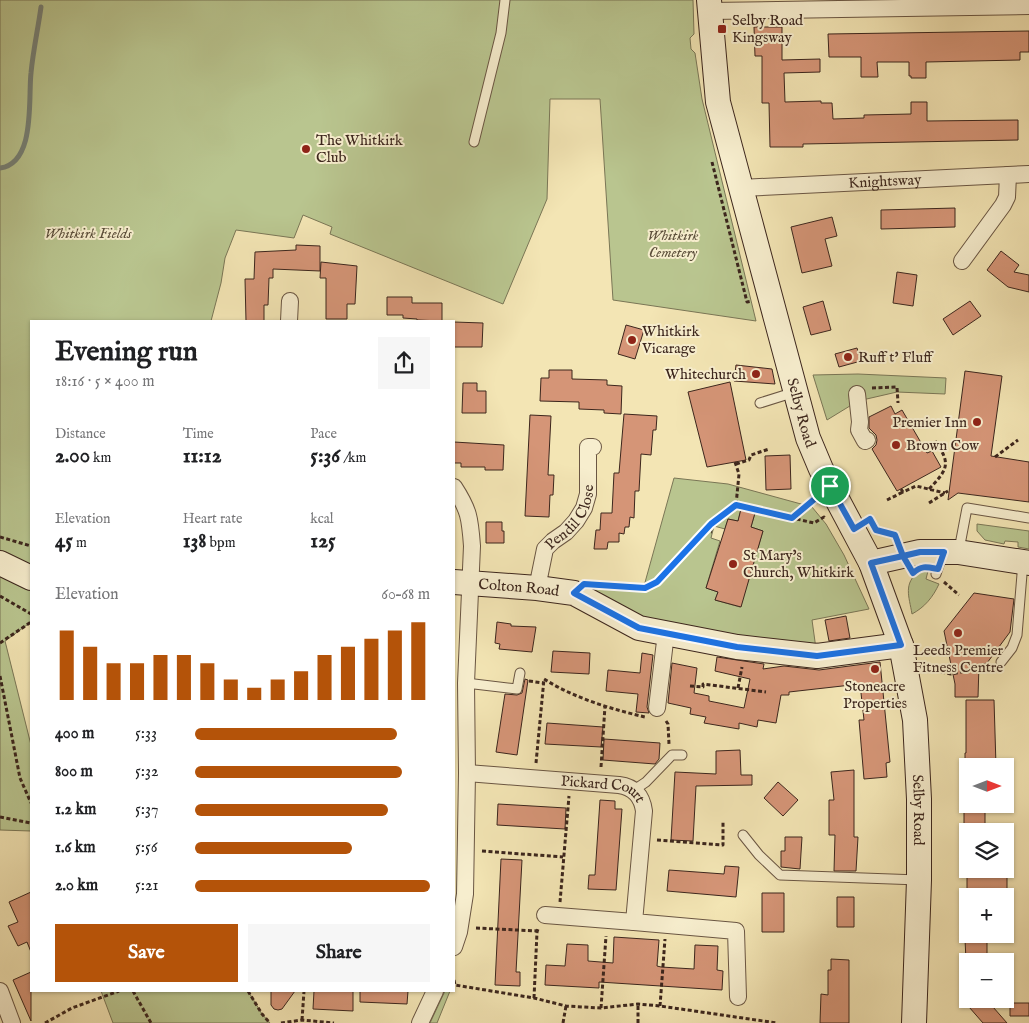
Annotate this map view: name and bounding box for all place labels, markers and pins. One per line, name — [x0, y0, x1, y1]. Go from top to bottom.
place label: Selby Road Kingsway — [732, 11, 804, 47]
marker: Selby Road Kingsway — [716, 23, 728, 35]
place label: The Whitkirk Club — [316, 131, 404, 167]
marker: The Whitkirk Club — [300, 143, 312, 155]
place label: Whitkirk Vicarage — [641, 322, 701, 358]
marker: Whitkirk Vicarage — [626, 334, 638, 346]
place label: Ruff t' Fluff — [858, 348, 934, 367]
marker: Ruff t' Fluff — [842, 351, 854, 363]
place label: Whitechurch — [665, 365, 746, 384]
marker: Whitechurch — [750, 368, 762, 380]
place label: Premier Inn — [892, 413, 967, 432]
marker: Premier Inn — [971, 416, 983, 428]
place label: Brown Cow — [906, 436, 980, 455]
marker: Brown Cow — [890, 439, 902, 451]
pin — [809, 465, 851, 507]
place label: St Mary's Church, Whitkirk — [743, 546, 855, 582]
marker: St Mary's Church, Whitkirk — [727, 558, 739, 570]
marker: Leeds Premier Fitness Centre — [952, 627, 964, 639]
place label: Leeds Premier Fitness Centre — [913, 641, 1004, 677]
marker: Stoneacre Properties — [869, 663, 881, 675]
place label: Stoneacre Properties — [843, 677, 907, 713]

